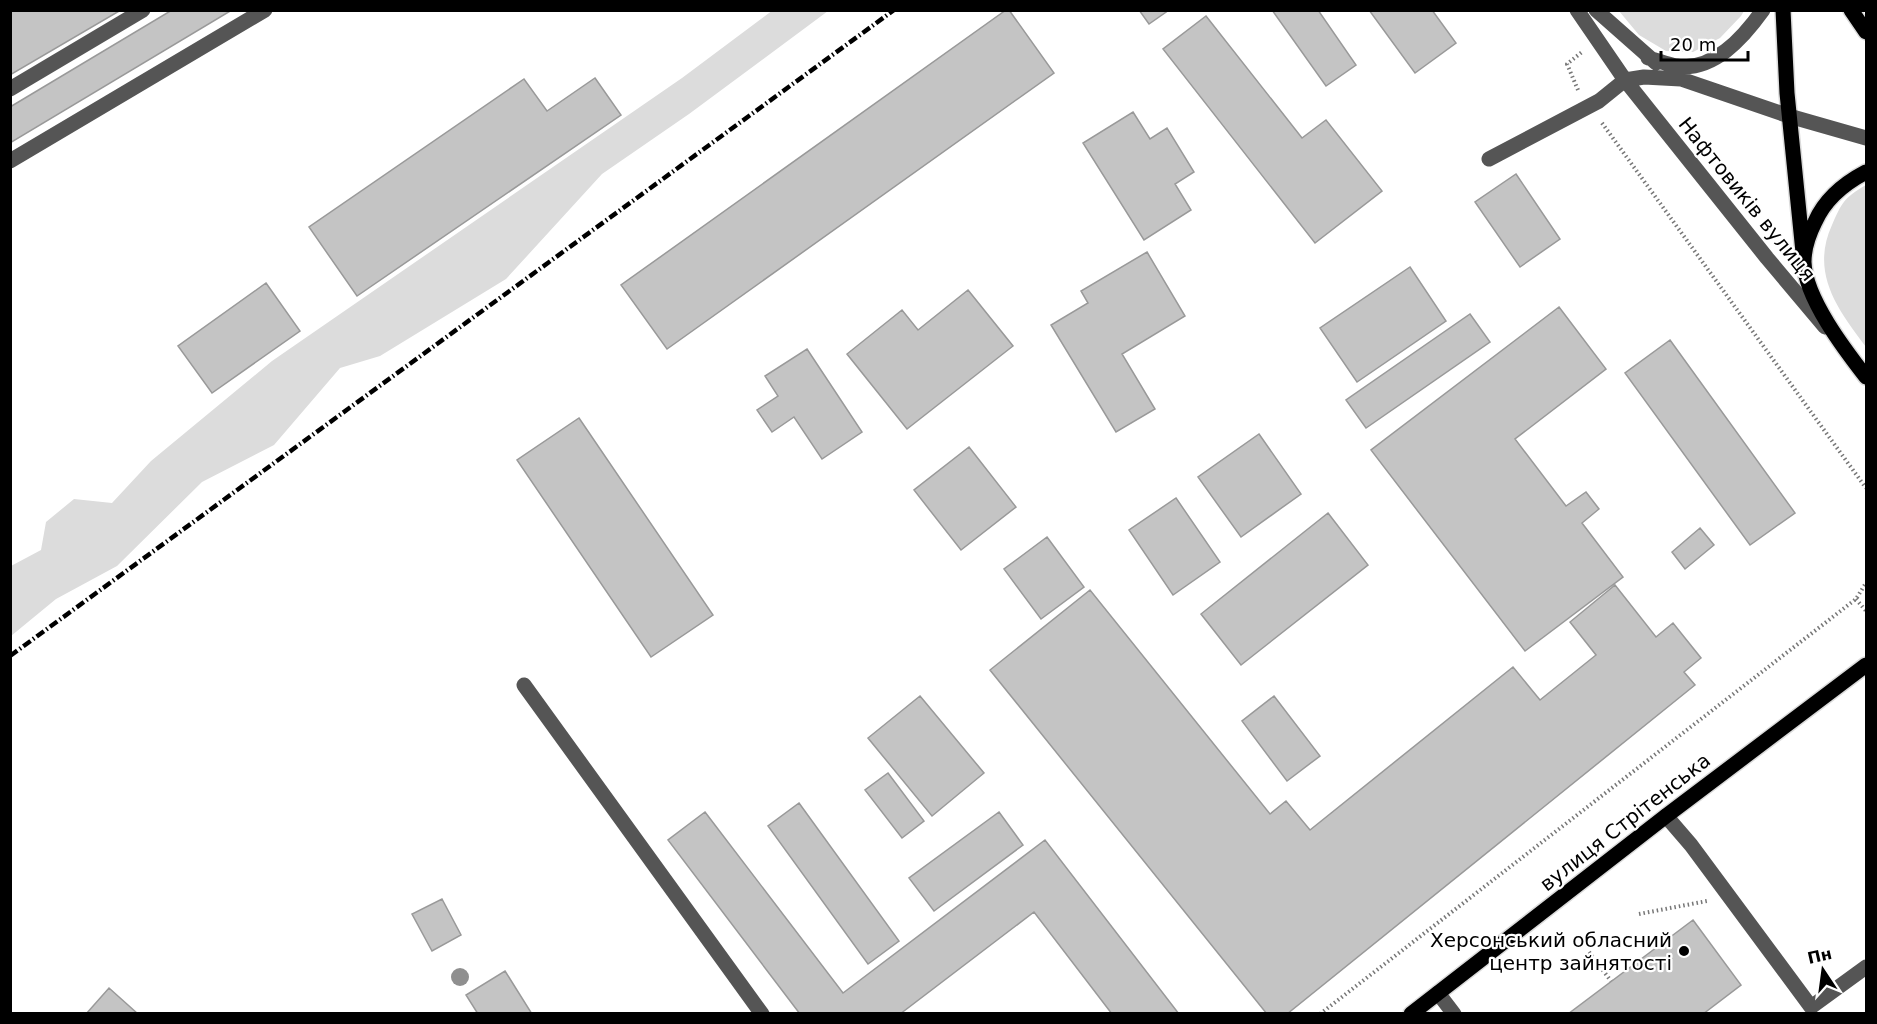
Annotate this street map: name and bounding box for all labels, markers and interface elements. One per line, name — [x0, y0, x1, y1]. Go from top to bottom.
scale bar — [1661, 24, 1748, 62]
text: 20 m — [1670, 34, 1716, 55]
street label: Нафтовиків вулиця — [1674, 112, 1820, 286]
street label: вулиця Стрітенська — [1535, 748, 1715, 896]
place label: Херсонський обласний центр зайнятості — [1430, 928, 1672, 975]
north arrow — [1793, 940, 1853, 1000]
marker: Херсонський обласний центр зайнятості — [1677, 944, 1691, 958]
text: Пн — [1806, 944, 1834, 968]

